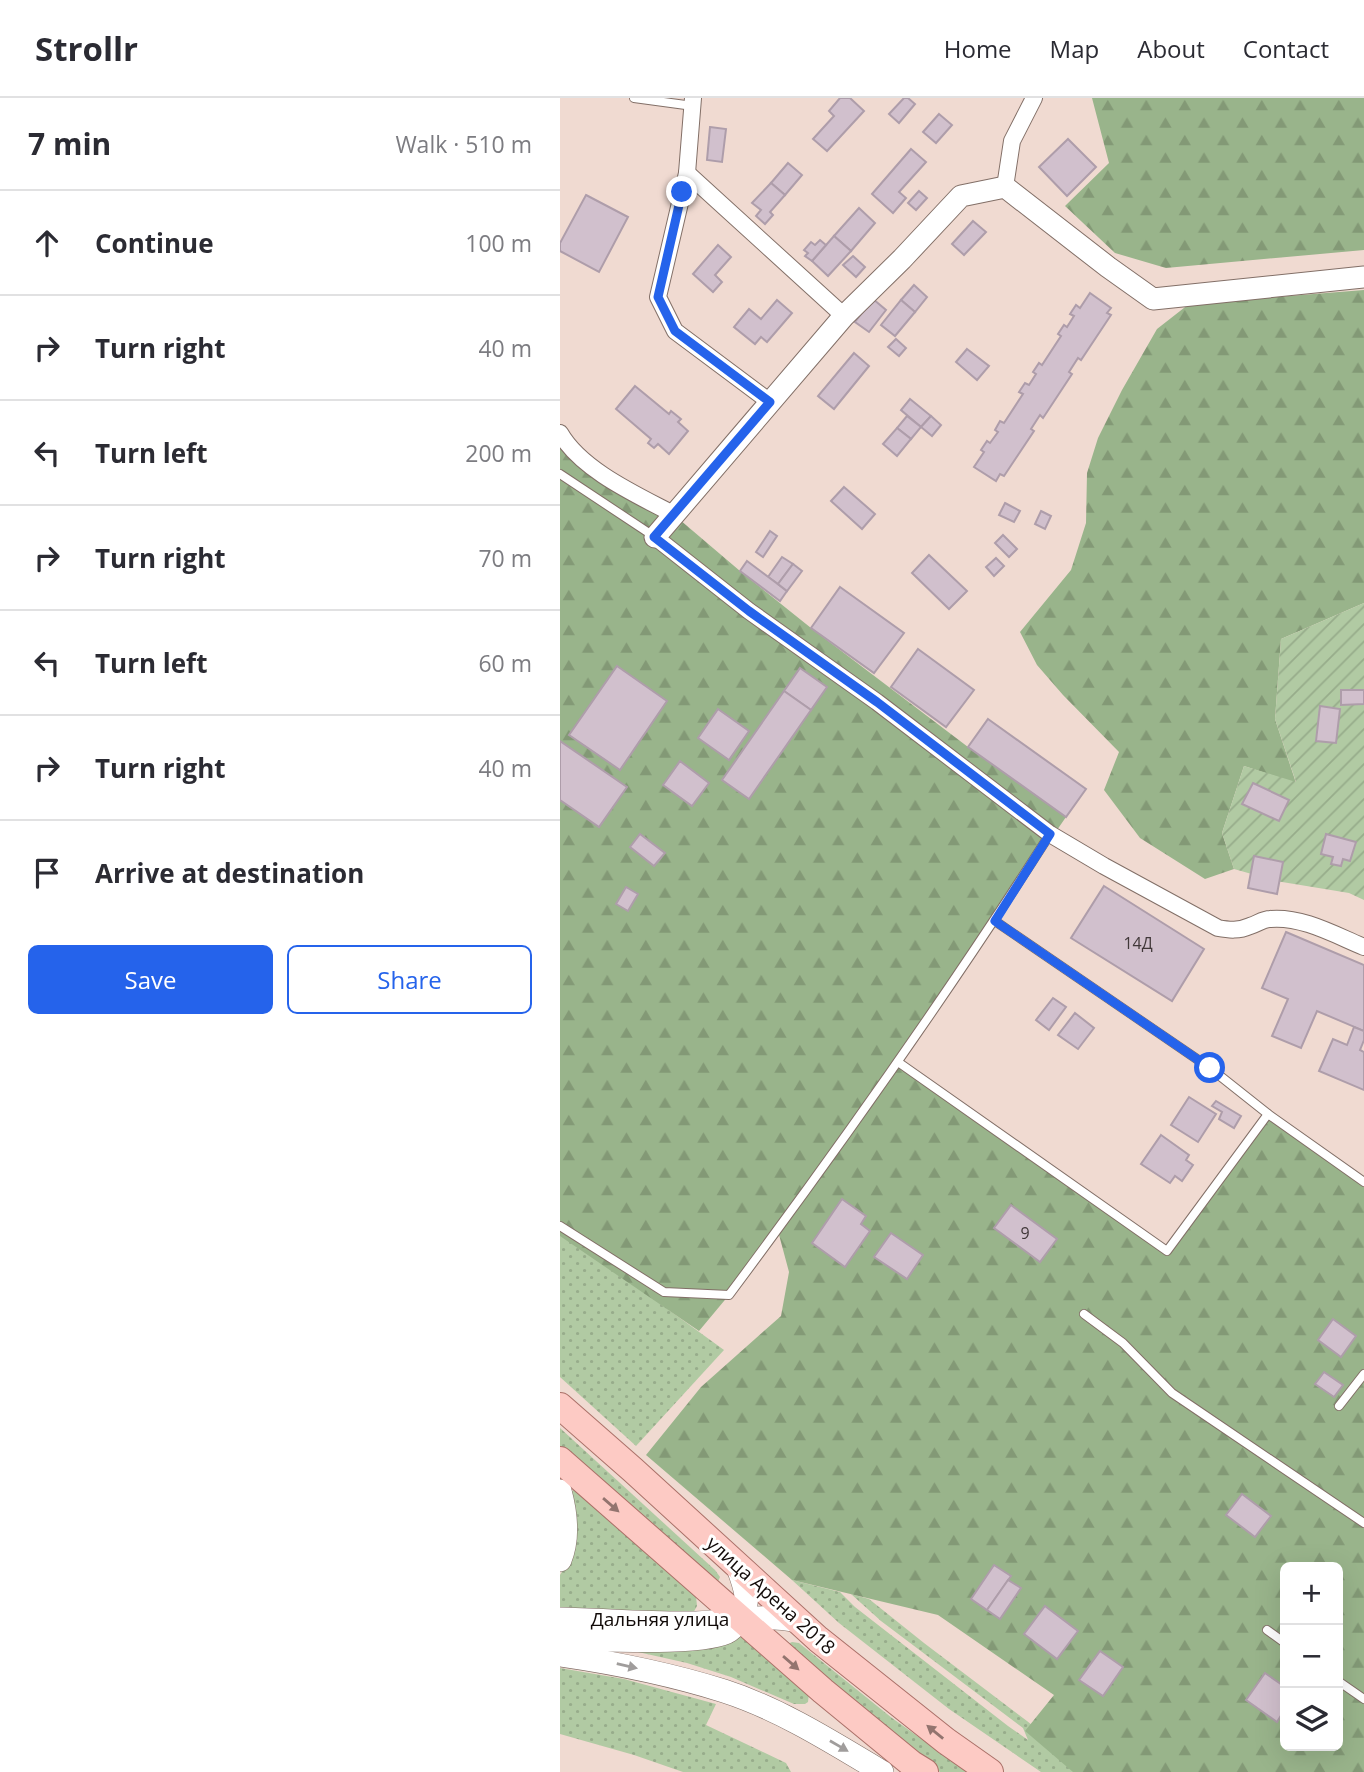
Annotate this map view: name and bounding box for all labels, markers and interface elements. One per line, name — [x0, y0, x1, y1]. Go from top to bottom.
text: Strollr — [35, 26, 138, 71]
text: Home — [944, 32, 1012, 65]
text: Map — [1050, 32, 1099, 65]
text: About — [1137, 32, 1205, 65]
text: Contact — [1243, 32, 1329, 65]
text: 7 min — [28, 123, 111, 164]
text: Walk · 510 m — [395, 128, 532, 160]
route end — [666, 176, 697, 207]
icon: ahead — [28, 224, 66, 262]
text: Continue — [95, 225, 214, 261]
text: 100 m — [465, 227, 532, 259]
icon: right — [28, 329, 66, 367]
text: Turn right — [95, 330, 226, 366]
text: 40 m — [478, 332, 532, 364]
icon: left — [28, 434, 66, 472]
text: Turn left — [95, 435, 207, 471]
text: 200 m — [465, 437, 532, 469]
icon: right — [28, 539, 66, 577]
text: Turn right — [95, 540, 226, 576]
text: 70 m — [478, 542, 532, 574]
icon: left — [28, 644, 66, 682]
text: Turn left — [95, 645, 207, 681]
text: 60 m — [478, 647, 532, 679]
icon: right — [28, 749, 66, 787]
text: Turn right — [95, 750, 226, 786]
text: 40 m — [478, 752, 532, 784]
icon: arrive — [28, 854, 66, 892]
text: Arrive at destination — [95, 855, 364, 891]
house number: 14Д — [1123, 932, 1153, 954]
button: Save — [28, 945, 273, 1014]
button: Share — [287, 945, 532, 1014]
route start — [1194, 1052, 1225, 1083]
house number: 9 — [1020, 1222, 1030, 1244]
one-way arrow — [602, 1497, 620, 1513]
street label: улица Арена 2018 — [701, 1530, 841, 1660]
map controls — [1280, 1562, 1343, 1751]
button: + — [1280, 1562, 1343, 1625]
street label: Дальняя улица — [591, 1606, 729, 1632]
button: − — [1280, 1625, 1343, 1688]
one-way arrow — [783, 1655, 800, 1670]
one-way arrow — [616, 1661, 638, 1672]
button: layers — [1280, 1688, 1343, 1751]
one-way arrow — [926, 1726, 944, 1740]
one-way arrow — [829, 1740, 849, 1752]

